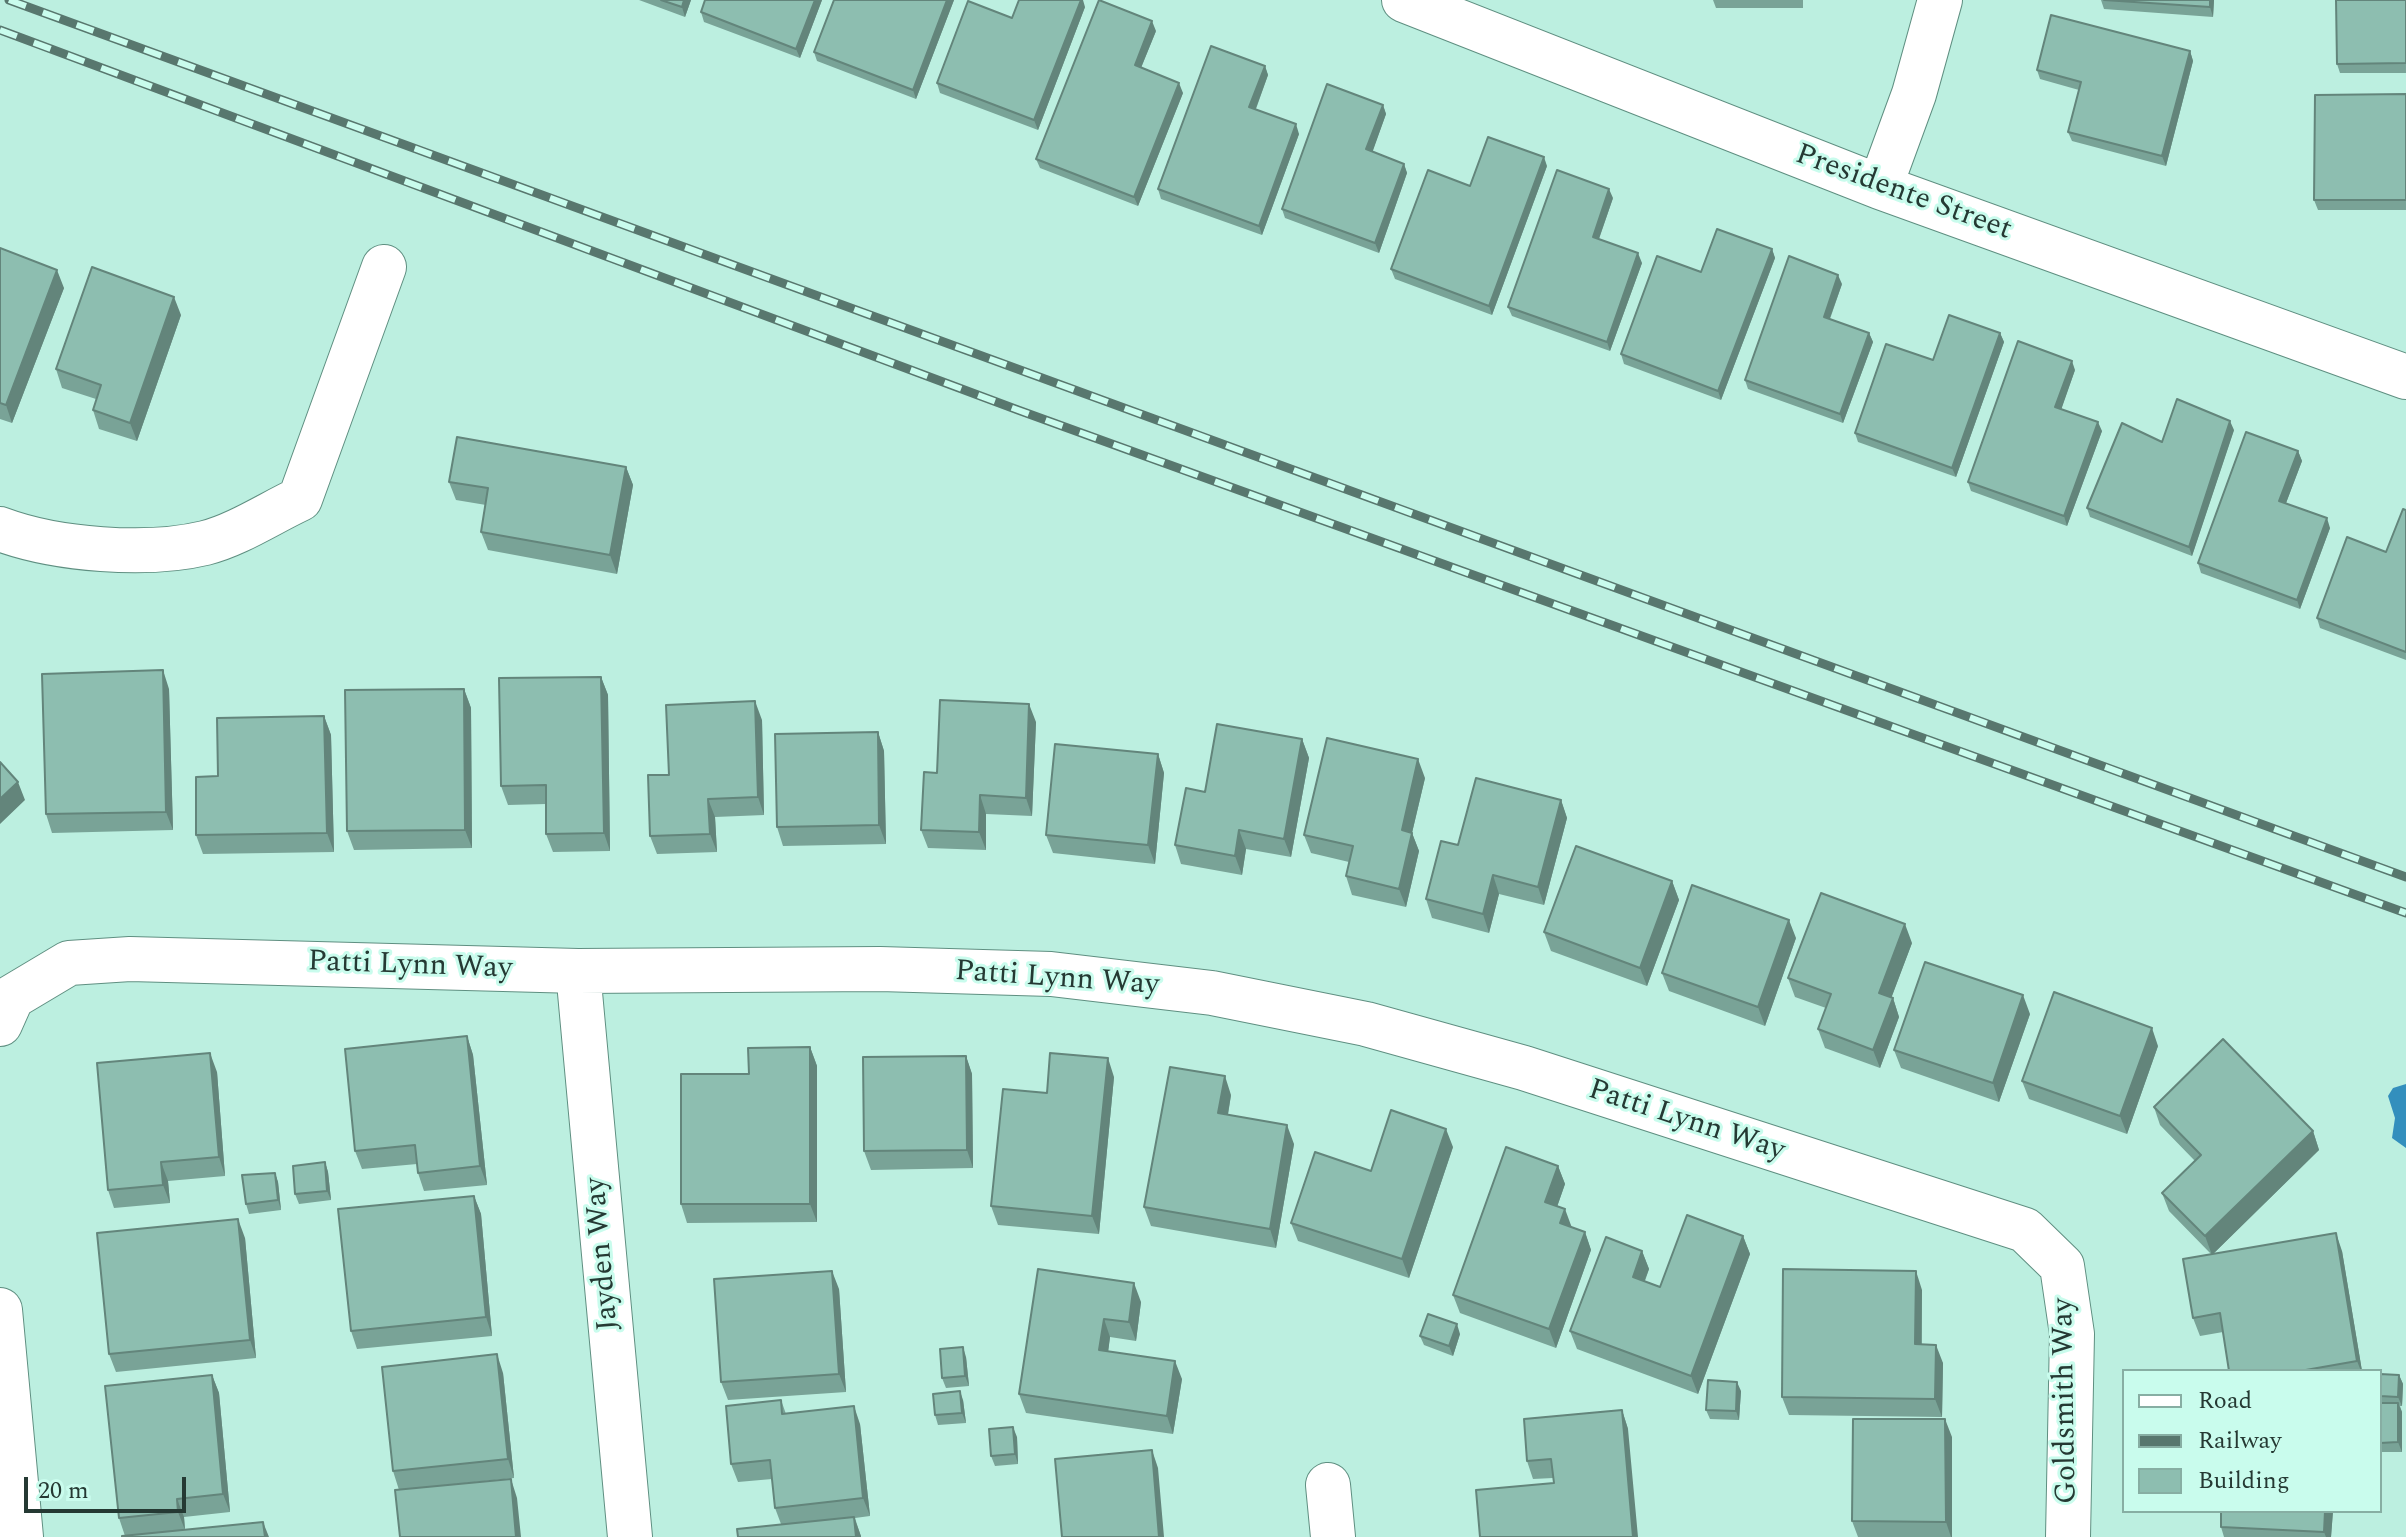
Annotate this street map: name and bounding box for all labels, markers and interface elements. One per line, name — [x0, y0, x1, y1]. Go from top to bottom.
street label: Presidente Street — [1790, 138, 2016, 250]
street label: Patti Lynn Way — [307, 945, 513, 989]
street label: Patti Lynn Way — [954, 955, 1160, 1005]
street label: Patti Lynn Way — [1583, 1073, 1789, 1171]
street label: Jayden Way — [579, 1176, 629, 1332]
street label: Goldsmith Way — [2047, 1298, 2087, 1504]
legend — [2122, 1369, 2382, 1513]
text: Road — [2198, 1383, 2252, 1419]
text: Railway — [2198, 1423, 2282, 1459]
scale bar — [28, 1461, 190, 1511]
text: Building — [2198, 1463, 2290, 1499]
text: 20 m — [38, 1473, 89, 1509]

